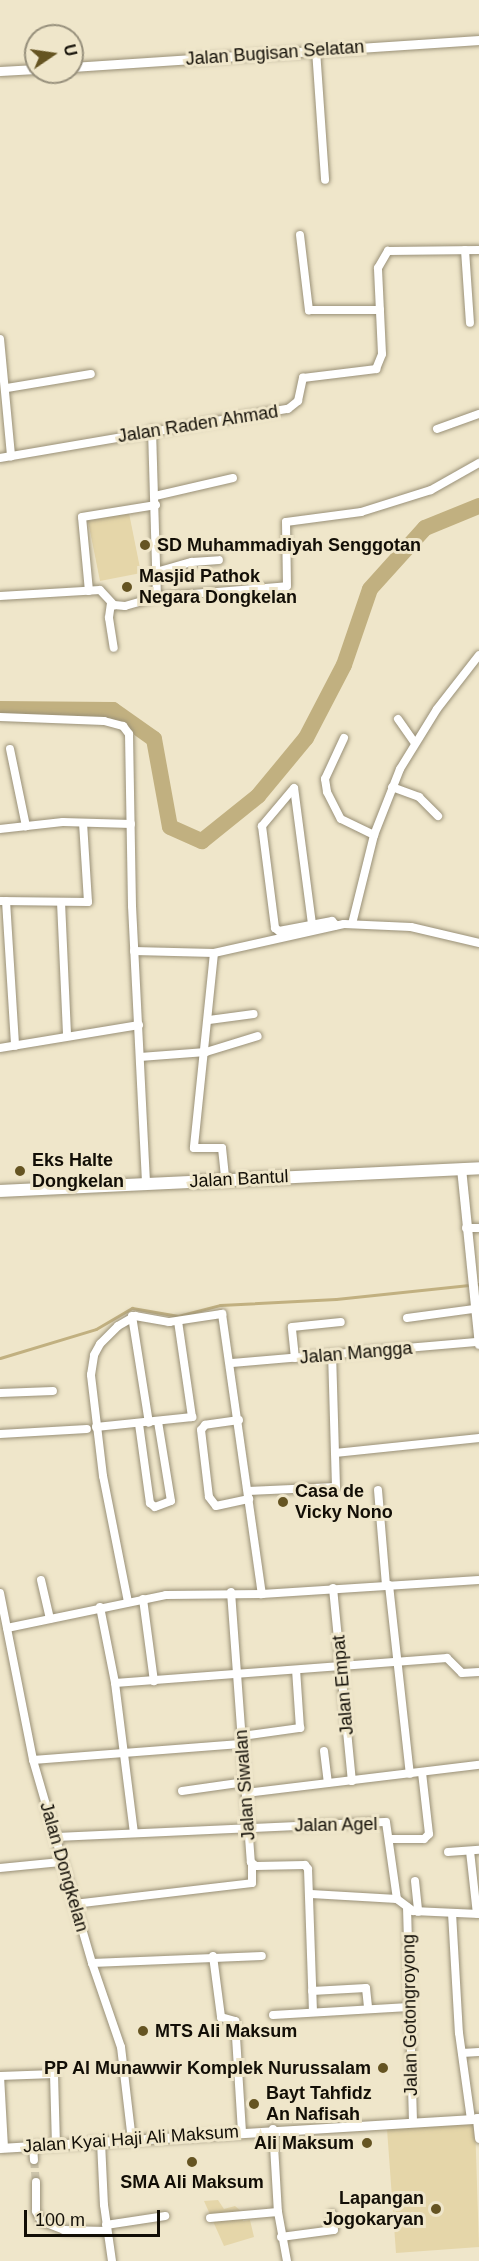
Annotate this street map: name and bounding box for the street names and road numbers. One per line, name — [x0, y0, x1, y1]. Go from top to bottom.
street label: Jalan Bugisan Selatan — [185, 36, 365, 70]
street label: Jalan Raden Ahmad — [116, 401, 280, 447]
street label: Jalan Bantul — [189, 1166, 289, 1192]
street label: Jalan Mangga — [299, 1337, 413, 1369]
street label: Jalan Empat — [328, 1634, 358, 1736]
street label: Jalan Siwalan — [230, 1729, 260, 1841]
street label: Jalan Dongkelan — [35, 1800, 93, 1934]
street label: Jalan Agel — [294, 1813, 378, 1837]
street label: Jalan Gotongroyong — [398, 1934, 422, 2096]
street label: Jalan Kyai Haji Ali Maksum — [22, 2121, 240, 2157]

